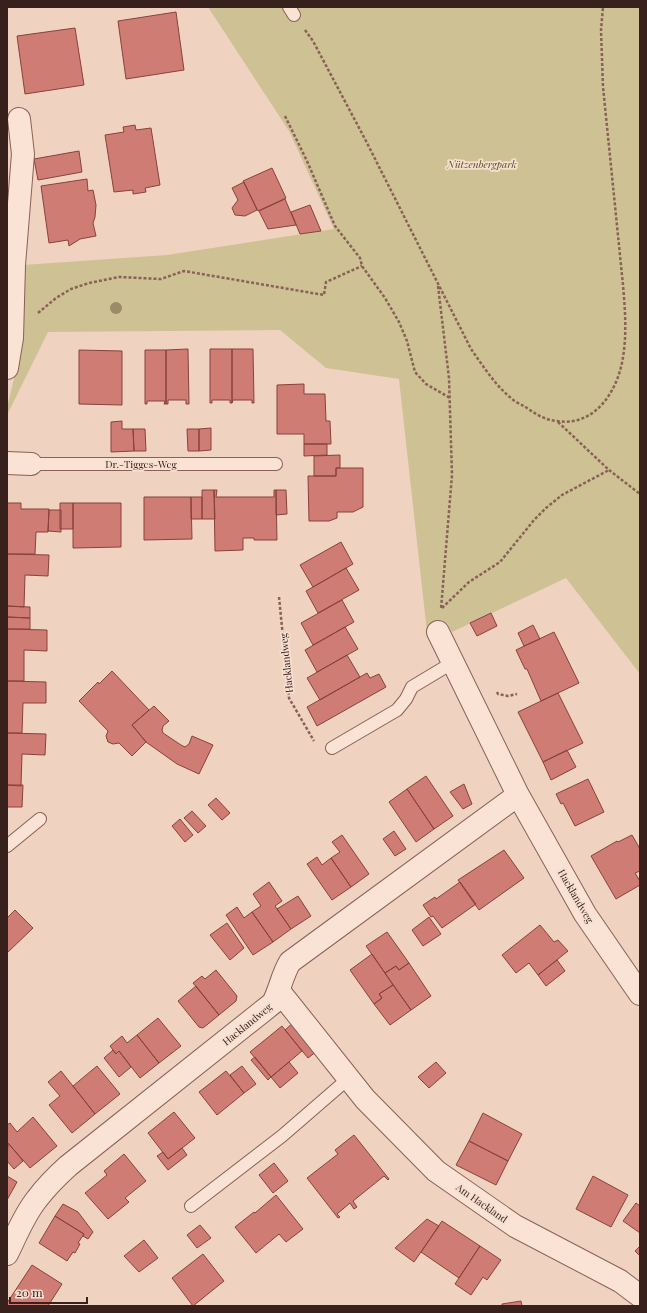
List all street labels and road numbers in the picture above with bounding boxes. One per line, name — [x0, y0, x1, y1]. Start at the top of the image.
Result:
street label: Dr.-Tigges-Weg — [105, 457, 178, 471]
street label: Hacklandweg — [276, 632, 296, 694]
street label: Hacklandweg — [555, 866, 597, 926]
street label: Hacklandweg — [219, 999, 275, 1048]
street label: Am Hackland — [453, 1180, 511, 1226]

